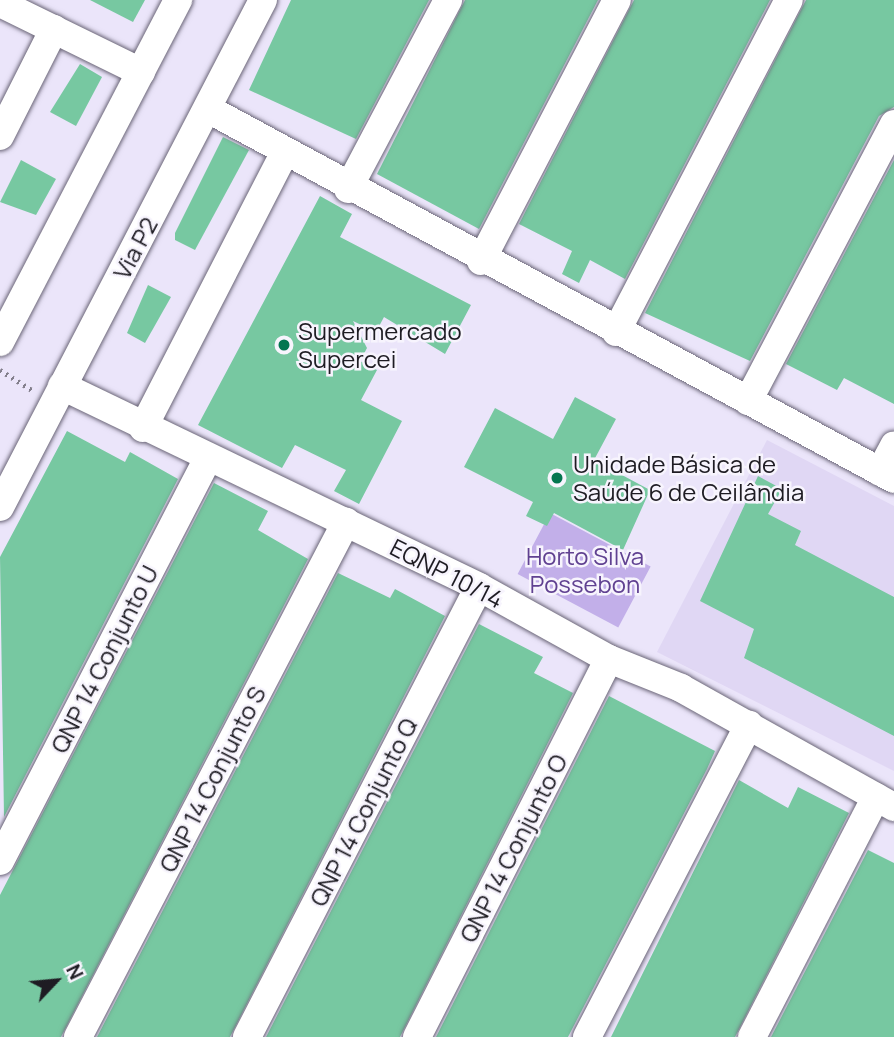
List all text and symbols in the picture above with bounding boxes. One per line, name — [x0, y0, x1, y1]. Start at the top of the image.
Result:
street label: Via P2 — [107, 212, 163, 284]
place label: Supermercado Supercei — [298, 317, 462, 373]
marker: Supermercado Supercei — [276, 337, 292, 353]
place label: Unidade Básica de Saúde 6 de Ceilândia — [573, 450, 804, 506]
marker: Unidade Básica de Saúde 6 de Ceilândia — [547, 468, 567, 488]
street label: EQNP 10/14 — [386, 532, 508, 614]
park label: Horto Silva Possebon — [526, 542, 644, 598]
street label: QNP 14 Conjunto U — [44, 560, 164, 758]
street label: QNP 14 Conjunto S — [153, 681, 271, 877]
street label: QNP 14 Conjunto Q — [303, 713, 423, 911]
street label: QNP 14 Conjunto O — [453, 749, 573, 947]
north arrow — [21, 946, 91, 1016]
text: N — [60, 960, 90, 984]

